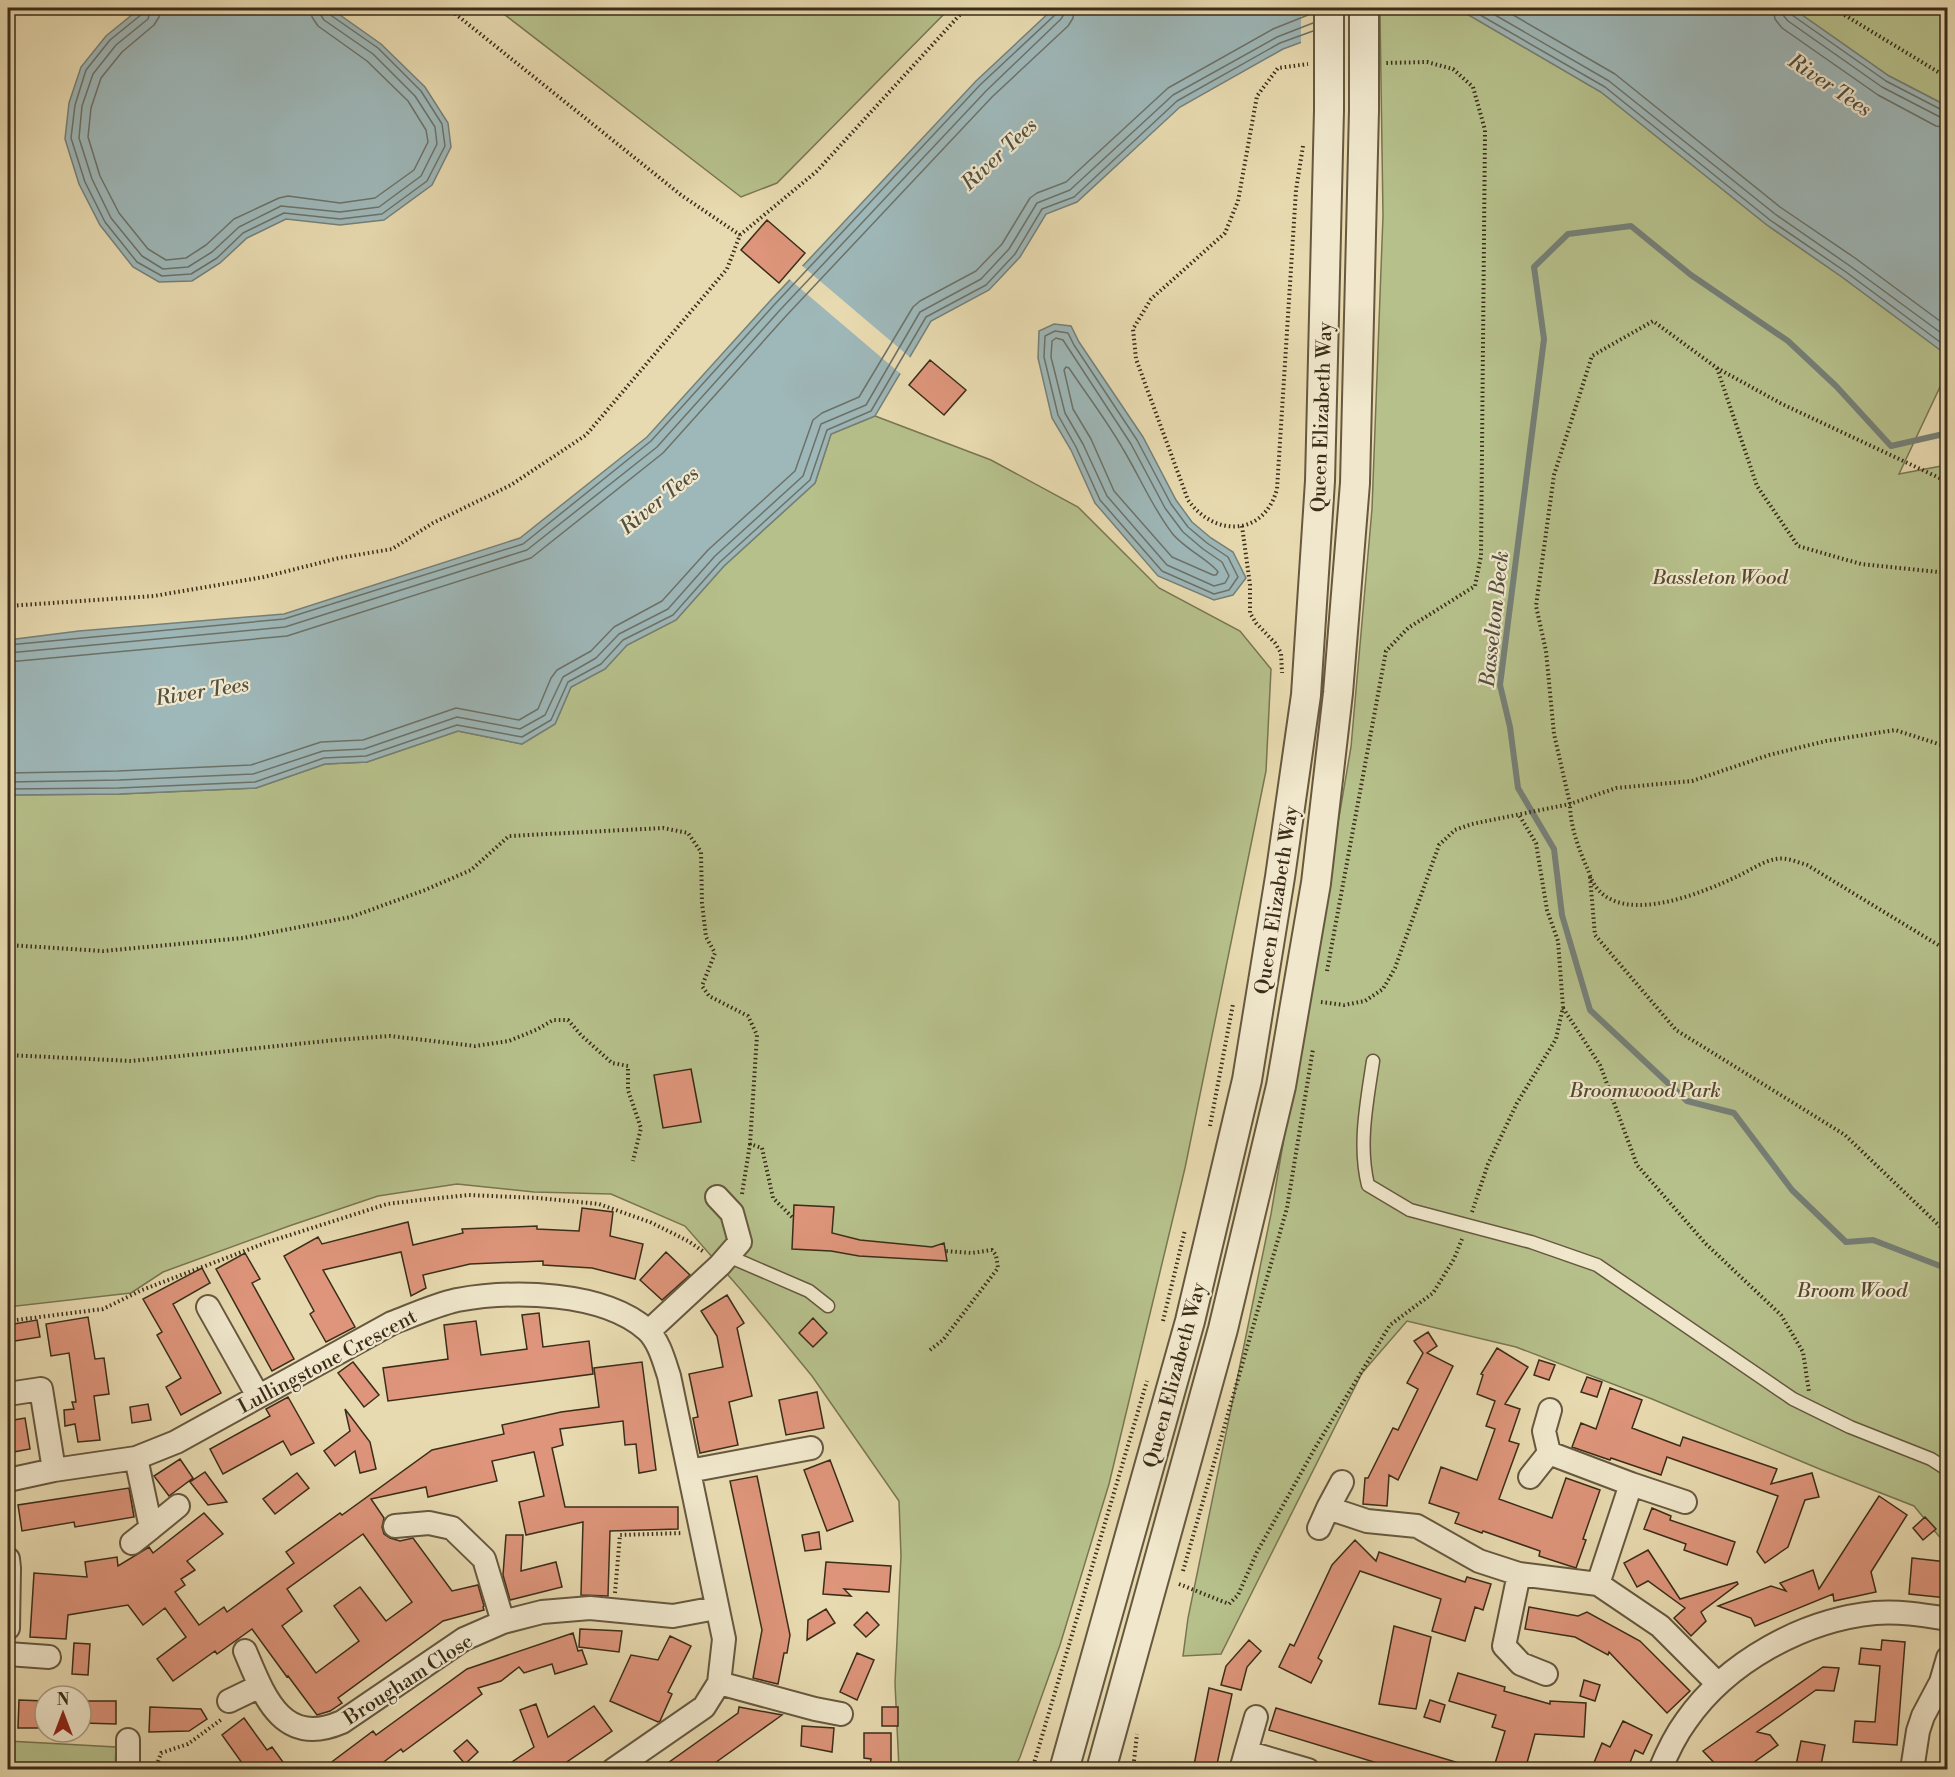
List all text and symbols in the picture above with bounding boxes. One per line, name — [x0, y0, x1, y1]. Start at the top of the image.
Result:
water label: River Tees — [1782, 48, 1876, 123]
water label: River Tees — [955, 113, 1043, 197]
street label: Queen Elizabeth Way — [1307, 321, 1338, 513]
water label: River Tees — [614, 461, 705, 541]
water label: Basselton Beck — [1475, 550, 1515, 689]
park label: Bassleton Wood — [1651, 566, 1789, 591]
water label: River Tees — [152, 672, 251, 712]
street label: Queen Elizabeth Way — [1250, 804, 1305, 996]
park label: Broomwood Park — [1568, 1079, 1721, 1104]
park label: Broom Wood — [1796, 1279, 1908, 1304]
street label: Queen Elizabeth Way — [1139, 1280, 1212, 1471]
street label: Lullingstone Crescent — [234, 1305, 421, 1420]
street label: Brougham Close — [339, 1629, 478, 1732]
north arrow — [33, 1684, 93, 1744]
text: N — [57, 1690, 70, 1710]

